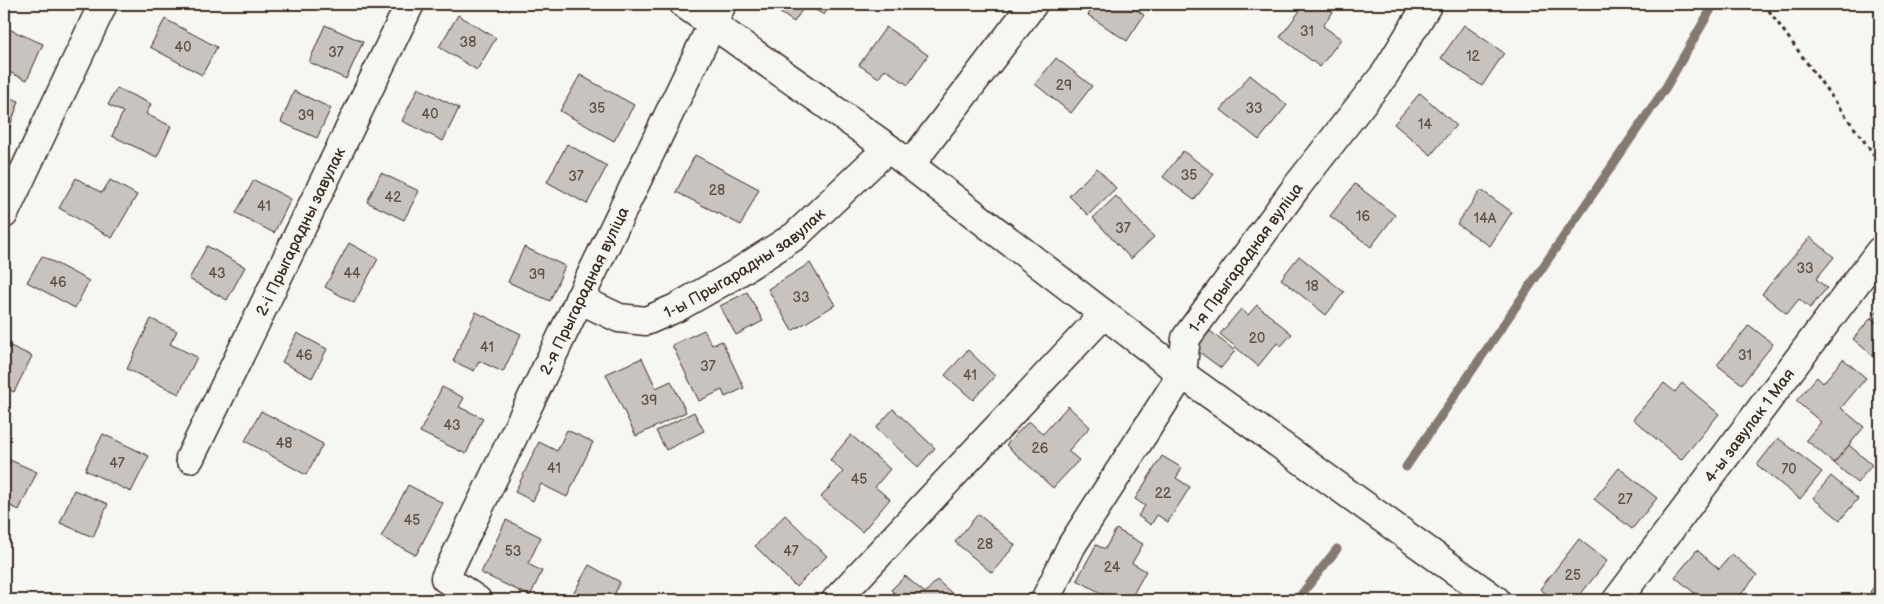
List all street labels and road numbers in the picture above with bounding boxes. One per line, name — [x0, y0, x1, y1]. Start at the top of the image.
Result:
street label: 2-і Прыгарадны завулак — [252, 144, 350, 319]
street label: 1-я Прыгарадная вуліца — [1185, 179, 1308, 337]
street label: 2-я Прыгарадная вуліца — [537, 204, 634, 378]
street label: 1-ы Прыгарадны завулак — [661, 204, 830, 323]
street label: 4-ы завулак 1 Мая — [1701, 365, 1799, 487]

